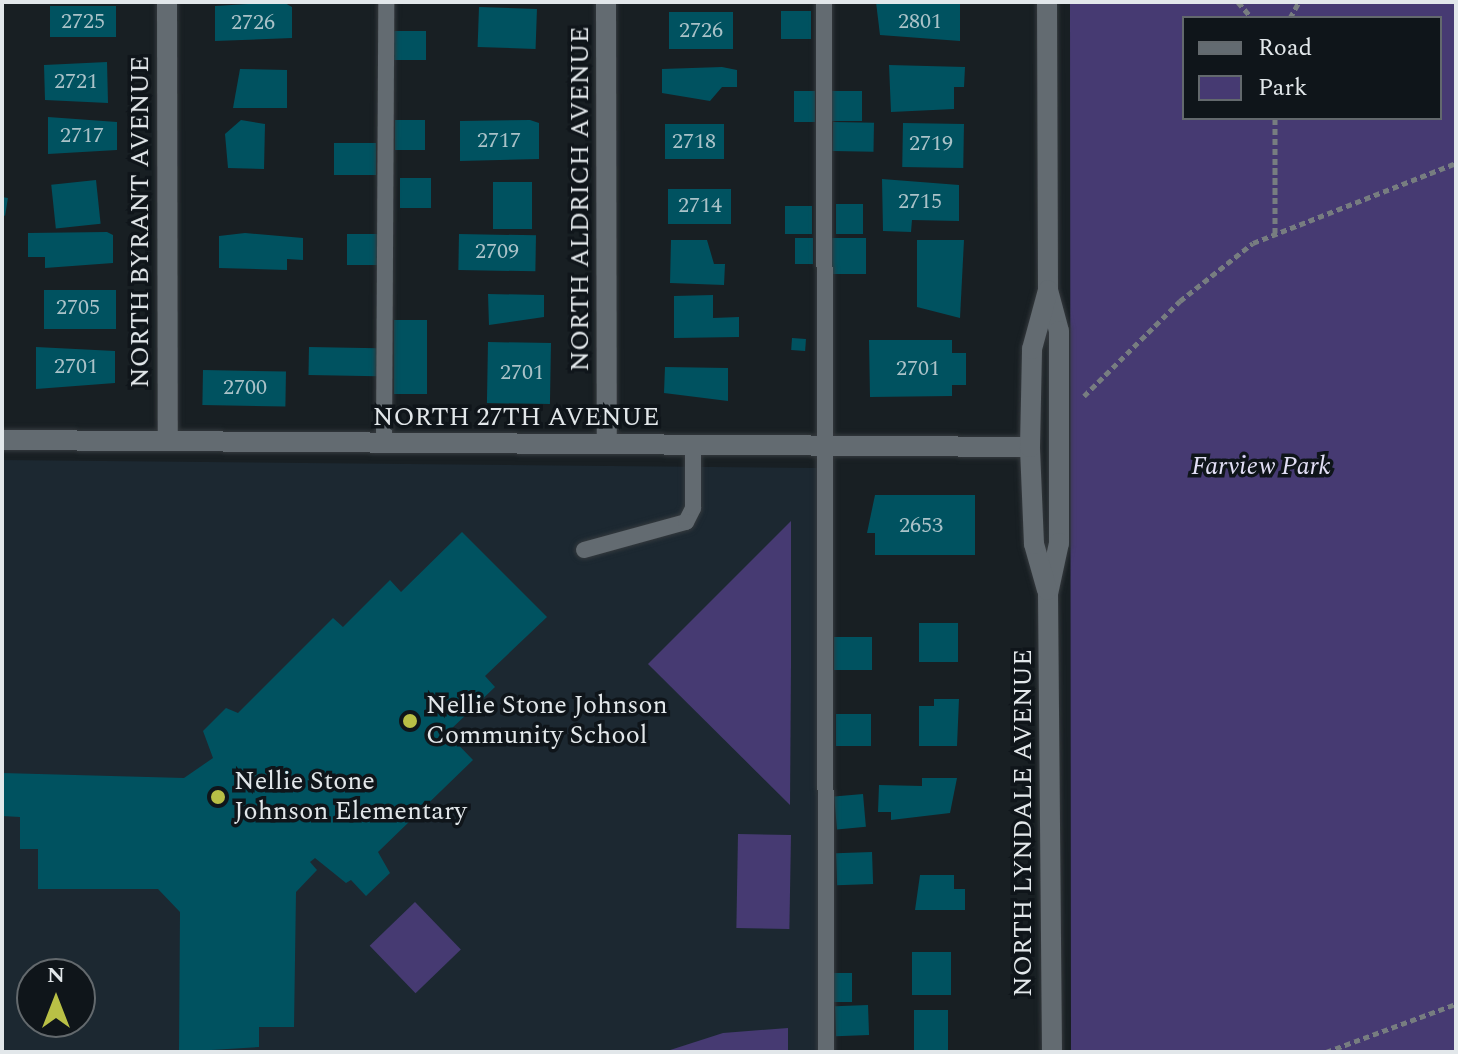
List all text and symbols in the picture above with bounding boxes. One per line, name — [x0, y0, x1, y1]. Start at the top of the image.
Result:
house number: 2725 — [61, 9, 105, 35]
house number: 2801 — [898, 9, 942, 35]
house number: 2726 — [231, 10, 275, 36]
legend — [1182, 16, 1442, 120]
house number: 2726 — [679, 18, 723, 44]
street label: NORTH ALDRICH AVENUE — [565, 26, 597, 372]
text: Road — [1258, 30, 1312, 66]
street label: NORTH BYRANT AVENUE — [125, 56, 157, 388]
house number: 2721 — [54, 69, 98, 95]
text: Park — [1258, 70, 1308, 106]
house number: 2717 — [60, 123, 104, 149]
house number: 2717 — [477, 128, 521, 154]
house number: 2718 — [672, 129, 716, 155]
house number: 2719 — [909, 131, 953, 157]
house number: 2715 — [898, 189, 942, 215]
house number: 2714 — [678, 193, 722, 219]
house number: 2709 — [475, 239, 519, 265]
house number: 2705 — [56, 295, 100, 321]
house number: 2701 — [54, 354, 98, 380]
house number: 2701 — [896, 356, 940, 382]
house number: 2701 — [500, 360, 544, 386]
house number: 2700 — [223, 375, 267, 401]
street label: NORTH 27TH AVENUE — [373, 402, 659, 434]
park label: Farview Park — [1191, 451, 1331, 483]
house number: 2653 — [899, 513, 943, 539]
street label: NORTH LYNDALE AVENUE — [1008, 649, 1040, 997]
place label: Nellie Stone Johnson Community School — [426, 690, 668, 752]
marker: Nellie Stone Johnson Community School — [401, 712, 419, 730]
place label: Nellie Stone Johnson Elementary — [234, 766, 467, 828]
marker: Nellie Stone Johnson Elementary — [209, 788, 227, 806]
north arrow — [16, 958, 96, 1038]
text: N — [47, 959, 65, 992]

